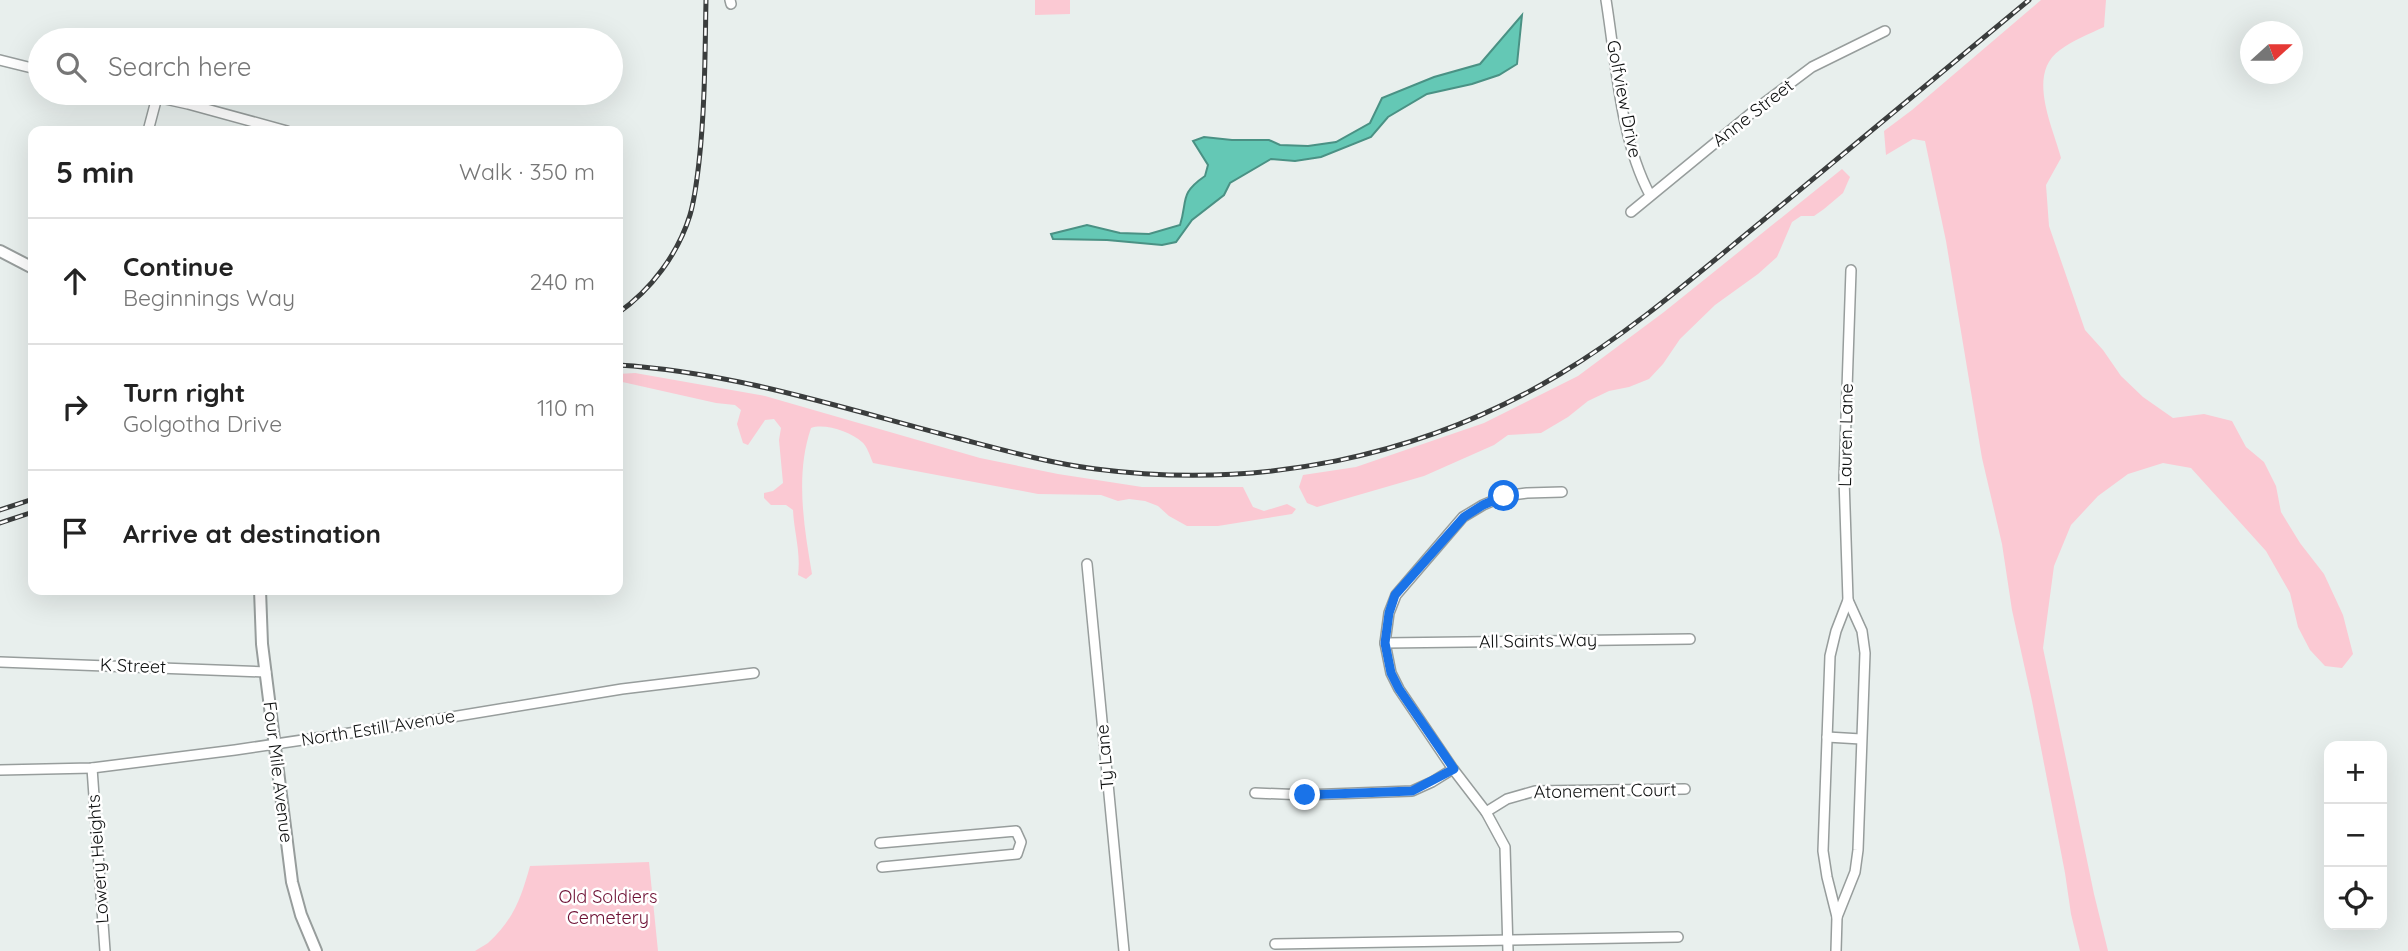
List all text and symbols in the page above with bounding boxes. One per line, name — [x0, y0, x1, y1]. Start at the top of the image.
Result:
north arrow — [2240, 21, 2303, 84]
search box — [28, 28, 623, 105]
street label: Golfview Drive — [1602, 38, 1647, 160]
icon: search — [52, 48, 90, 86]
text: Search here — [108, 50, 252, 83]
street label: Anne Street — [1707, 74, 1798, 151]
text: 5 min — [56, 153, 134, 191]
text: Walk · 350 m — [459, 157, 595, 186]
text: Continue — [123, 250, 234, 283]
icon: ahead — [56, 262, 94, 300]
text: 240 m — [530, 267, 595, 296]
text: Beginnings Way — [123, 283, 295, 312]
text: Turn right — [123, 376, 245, 409]
street label: Lauren Lane — [1833, 383, 1858, 487]
icon: right — [56, 388, 94, 426]
text: 110 m — [537, 393, 595, 422]
text: Golgotha Drive — [123, 409, 282, 438]
route start — [1488, 480, 1519, 511]
icon: arrive — [56, 514, 94, 552]
text: Arrive at destination — [123, 517, 381, 550]
street label: All Saints Way — [1479, 628, 1597, 653]
street label: K Street — [100, 653, 167, 678]
street label: Four Mile Avenue — [258, 700, 299, 844]
street label: North Estill Avenue — [299, 704, 457, 751]
street label: Ty Lane — [1090, 723, 1119, 791]
map controls — [2324, 741, 2387, 930]
button: + — [2324, 741, 2387, 804]
street label: Atonement Court — [1533, 778, 1677, 803]
route end — [1289, 779, 1320, 810]
street label: Lowery Heights — [82, 794, 113, 924]
button: − — [2324, 804, 2387, 867]
button: locate — [2324, 867, 2387, 930]
park label: Old Soldiers Cemetery — [559, 885, 657, 929]

